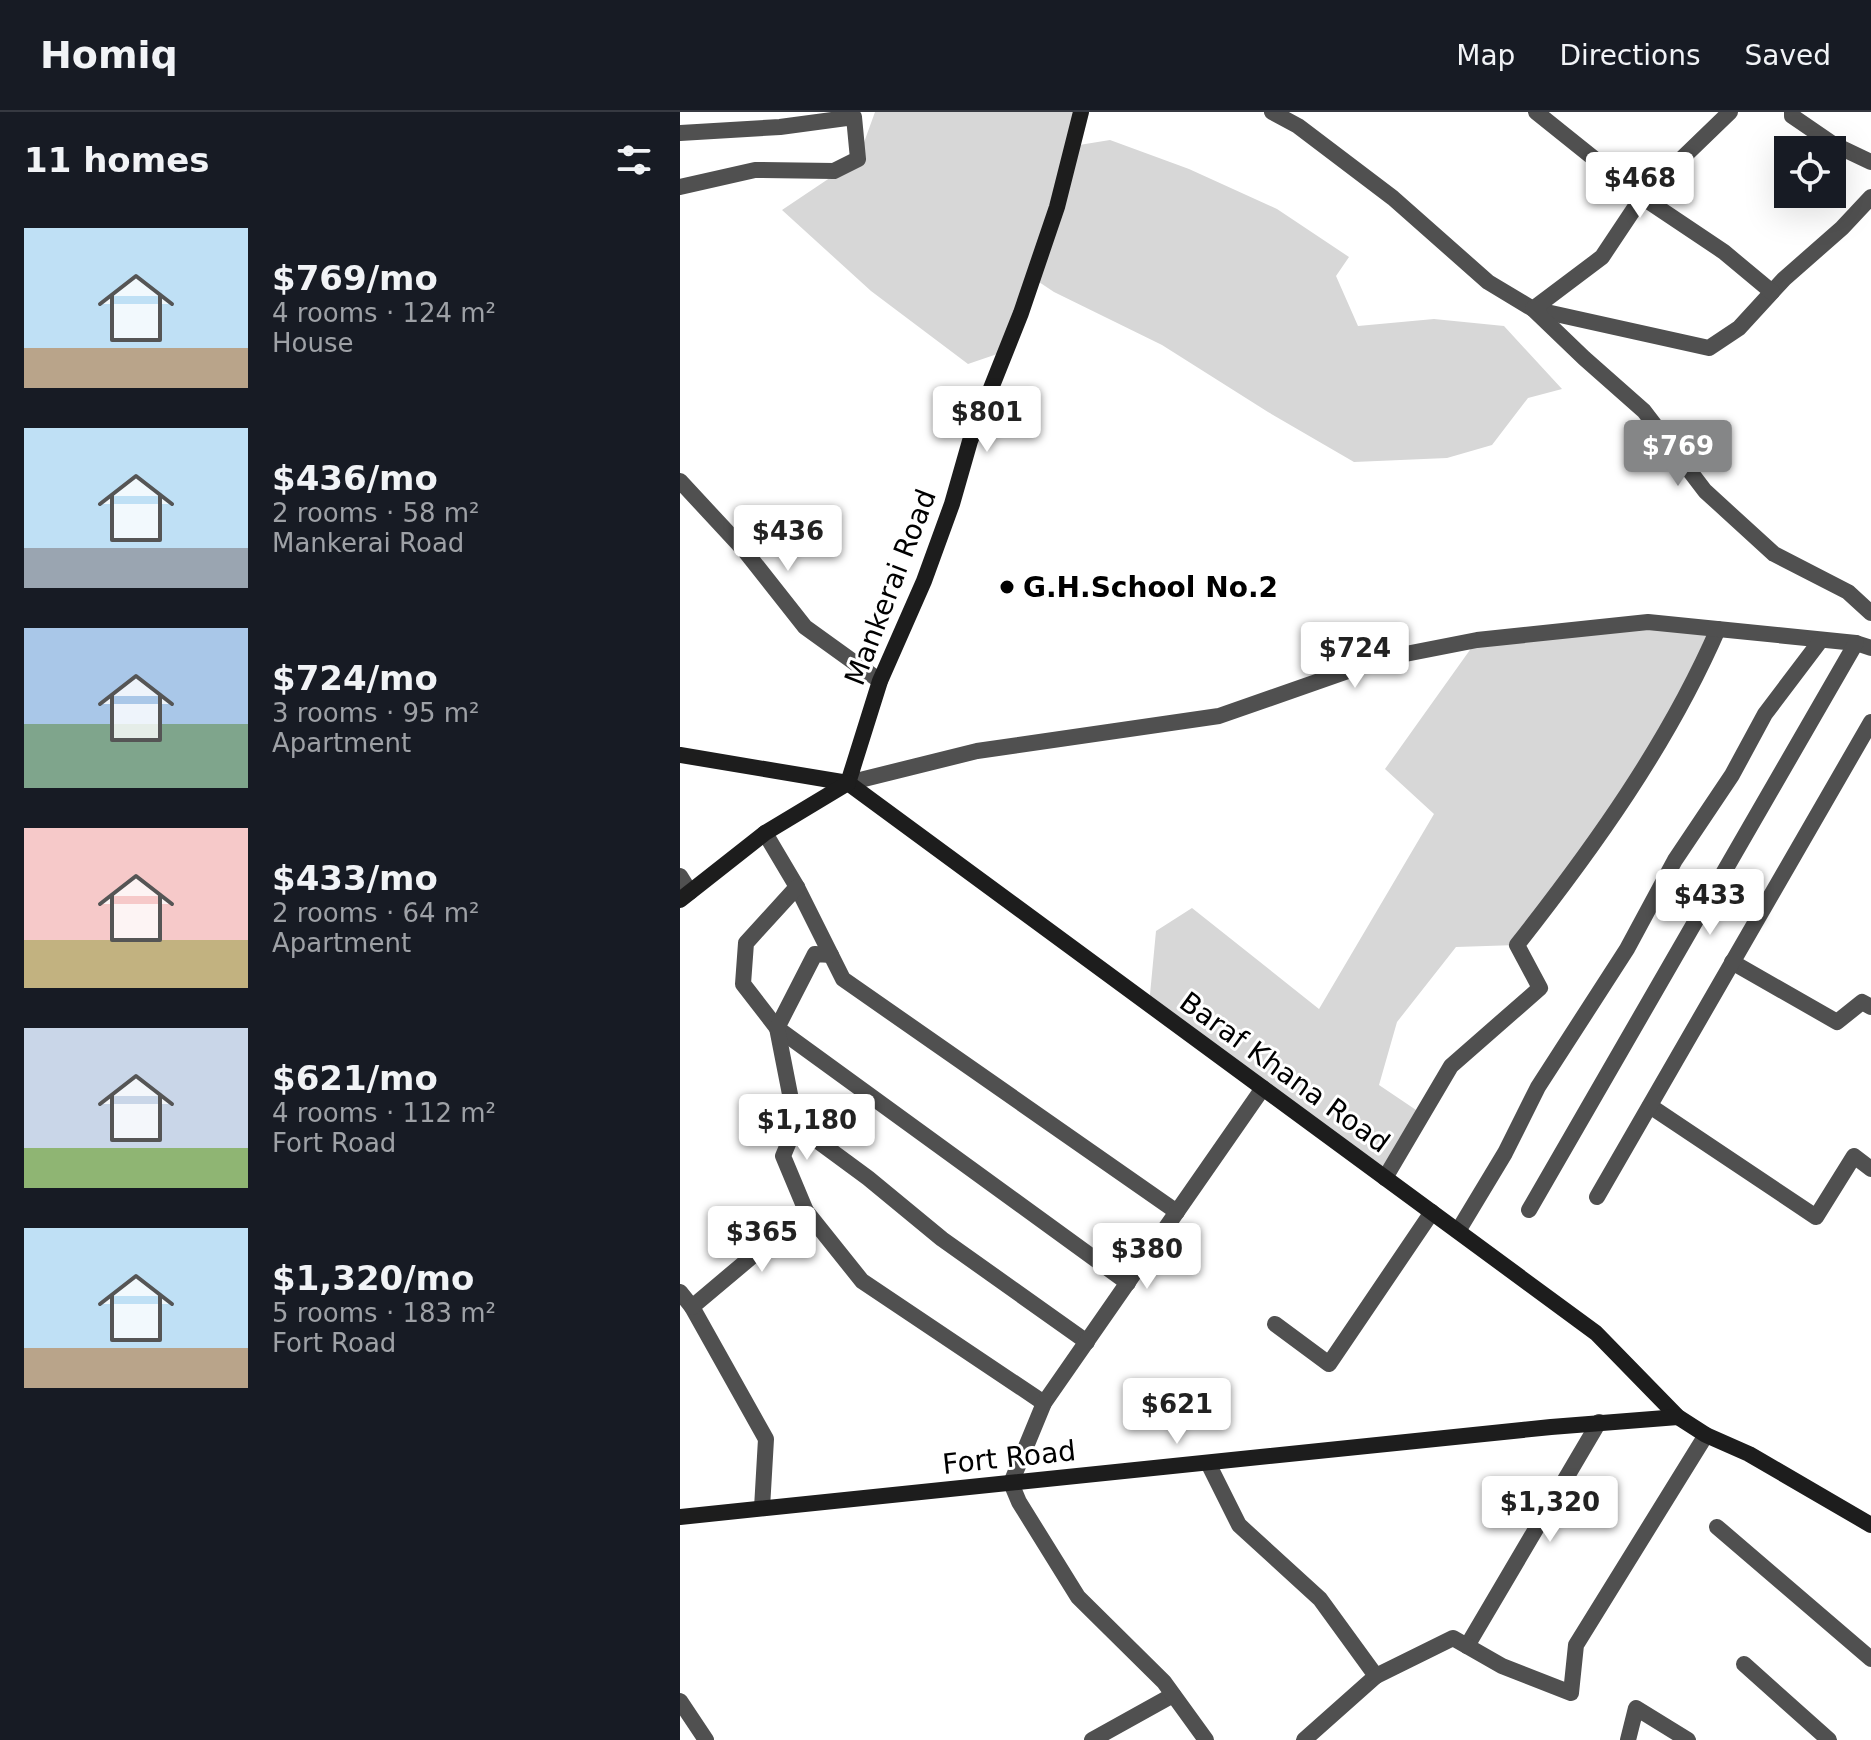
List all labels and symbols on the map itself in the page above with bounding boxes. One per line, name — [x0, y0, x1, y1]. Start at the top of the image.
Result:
pin: $468 — [1593, 152, 1687, 220]
pin: $801 — [940, 386, 1034, 454]
pin: $769 — [1631, 420, 1725, 488]
street label: Mankerai Road — [838, 485, 943, 690]
pin: $436 — [741, 505, 835, 573]
place label: G.H.School No.2 — [1023, 571, 1278, 604]
marker: G.H.School No.2 — [998, 578, 1016, 596]
pin: $724 — [1308, 622, 1402, 690]
pin: $433 — [1663, 869, 1757, 937]
street label: Baraf Khana Road — [1173, 985, 1396, 1160]
pin: $1,180 — [742, 1094, 872, 1162]
pin: $365 — [715, 1206, 809, 1274]
pin: $380 — [1100, 1223, 1194, 1291]
pin: $621 — [1130, 1378, 1224, 1446]
street label: Fort Road — [941, 1434, 1077, 1481]
pin: $1,320 — [1485, 1476, 1615, 1544]

